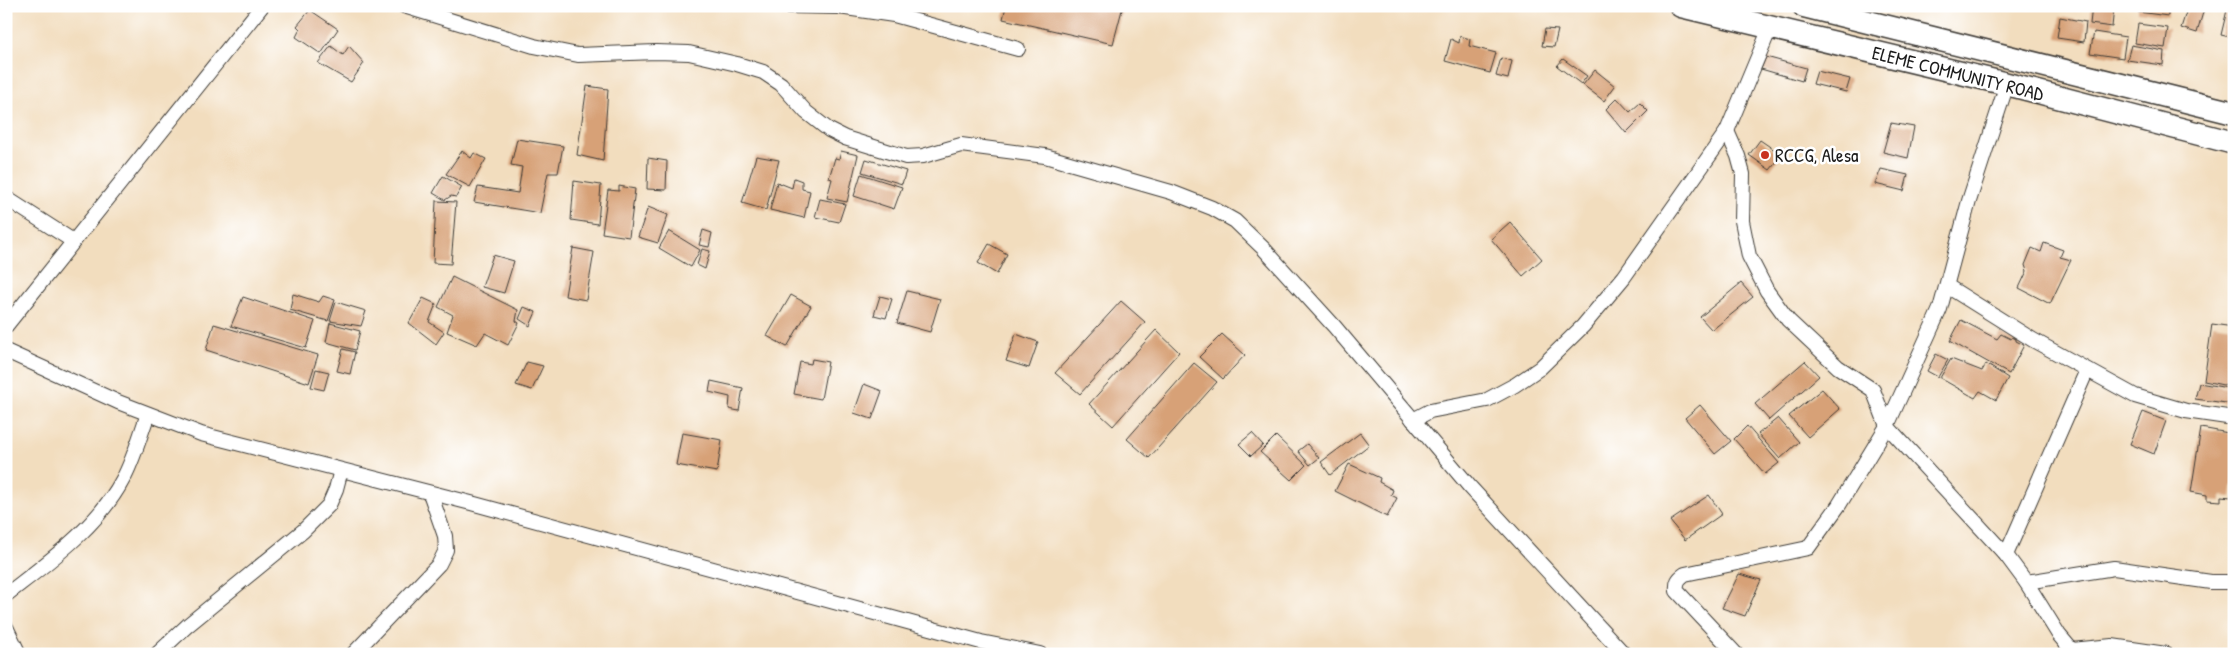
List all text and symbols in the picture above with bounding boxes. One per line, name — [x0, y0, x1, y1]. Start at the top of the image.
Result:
street label: ELEME COMMUNITY ROAD — [1870, 39, 2046, 107]
place label: RCCG, Alesa — [1775, 142, 1859, 168]
marker: RCCG, Alesa — [1759, 149, 1771, 161]

